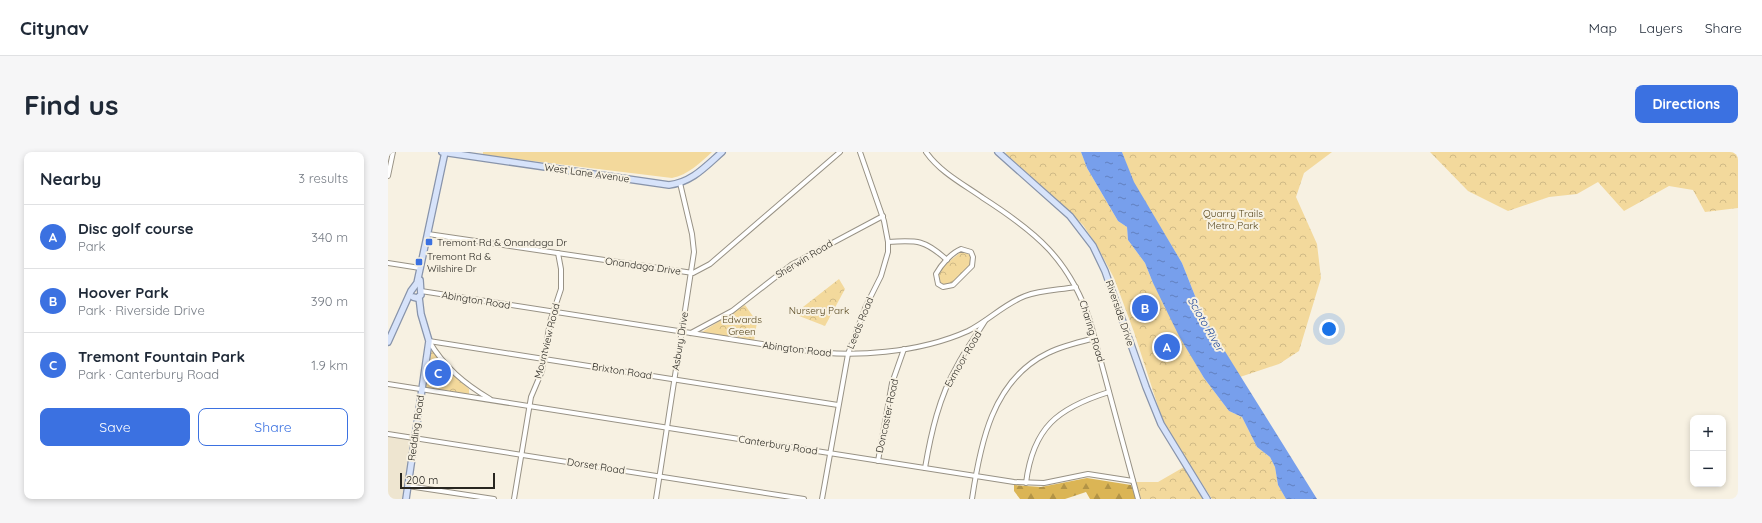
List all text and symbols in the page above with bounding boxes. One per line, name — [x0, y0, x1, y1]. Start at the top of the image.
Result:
text: Citynav — [20, 16, 89, 40]
text: Map — [1588, 19, 1617, 37]
text: Layers — [1639, 19, 1683, 37]
text: Share — [1705, 19, 1742, 37]
button: Directions — [1635, 85, 1738, 123]
text: Find us — [24, 87, 118, 122]
street label: West Lane Avenue — [544, 161, 631, 185]
text: Nearby — [40, 168, 101, 189]
text: 3 results — [298, 170, 348, 186]
park label: Quarry Trails Metro Park — [1203, 207, 1263, 232]
text: Disc golf course — [78, 219, 194, 238]
text: A — [49, 229, 57, 245]
text: 340 m — [311, 229, 348, 245]
place label: Tremont Rd & Onandaga Dr — [437, 236, 567, 249]
marker: Tremont Rd & Onandaga Dr — [424, 237, 434, 247]
street label: Sherwin Road — [773, 237, 835, 281]
text: Park — [78, 238, 106, 254]
place label: Tremont Rd & Wilshire Dr — [427, 250, 491, 275]
street label: Onandaga Drive — [604, 254, 682, 278]
marker: Tremont Rd & Wilshire Dr — [414, 257, 424, 267]
street label: Riverside Drive — [1103, 278, 1137, 348]
text: Hoover Park — [78, 283, 169, 302]
street label: Abington Road — [441, 288, 511, 312]
text: B — [49, 293, 57, 309]
text: 390 m — [311, 293, 348, 309]
pin: B — [1132, 293, 1158, 323]
water label: Scioto River — [1185, 294, 1228, 355]
street label: Leeds Road — [844, 295, 876, 351]
street label: Charing Road — [1076, 299, 1108, 363]
text: Park · Riverside Drive — [78, 302, 205, 318]
street label: Mountview Road — [531, 302, 563, 380]
park label: Nursery Park — [789, 304, 849, 317]
street label: Asbury Drive — [669, 310, 691, 371]
park label: Edwards Green — [722, 313, 762, 338]
your location — [1319, 319, 1339, 339]
street label: Exmoor Road — [942, 328, 984, 390]
pin: A — [1154, 332, 1180, 362]
street label: Abington Road — [762, 338, 832, 360]
text: Tremont Fountain Park — [78, 347, 245, 366]
text: C — [49, 357, 57, 373]
text: 1.9 km — [311, 357, 348, 373]
pin: C — [425, 358, 451, 388]
street label: Brixton Road — [591, 360, 653, 382]
text: Park · Canterbury Road — [78, 366, 219, 382]
street label: Doncaster Road — [873, 378, 901, 454]
street label: Redding Road — [405, 394, 427, 462]
button: Save — [40, 408, 190, 446]
button: Share — [198, 408, 348, 446]
map controls — [1690, 415, 1726, 487]
button: + — [1690, 415, 1726, 451]
street label: Canterbury Road — [737, 432, 819, 458]
button: − — [1690, 451, 1726, 487]
street label: Dorset Road — [566, 455, 626, 477]
scale bar — [400, 471, 495, 490]
text: 200 m — [406, 473, 438, 487]

